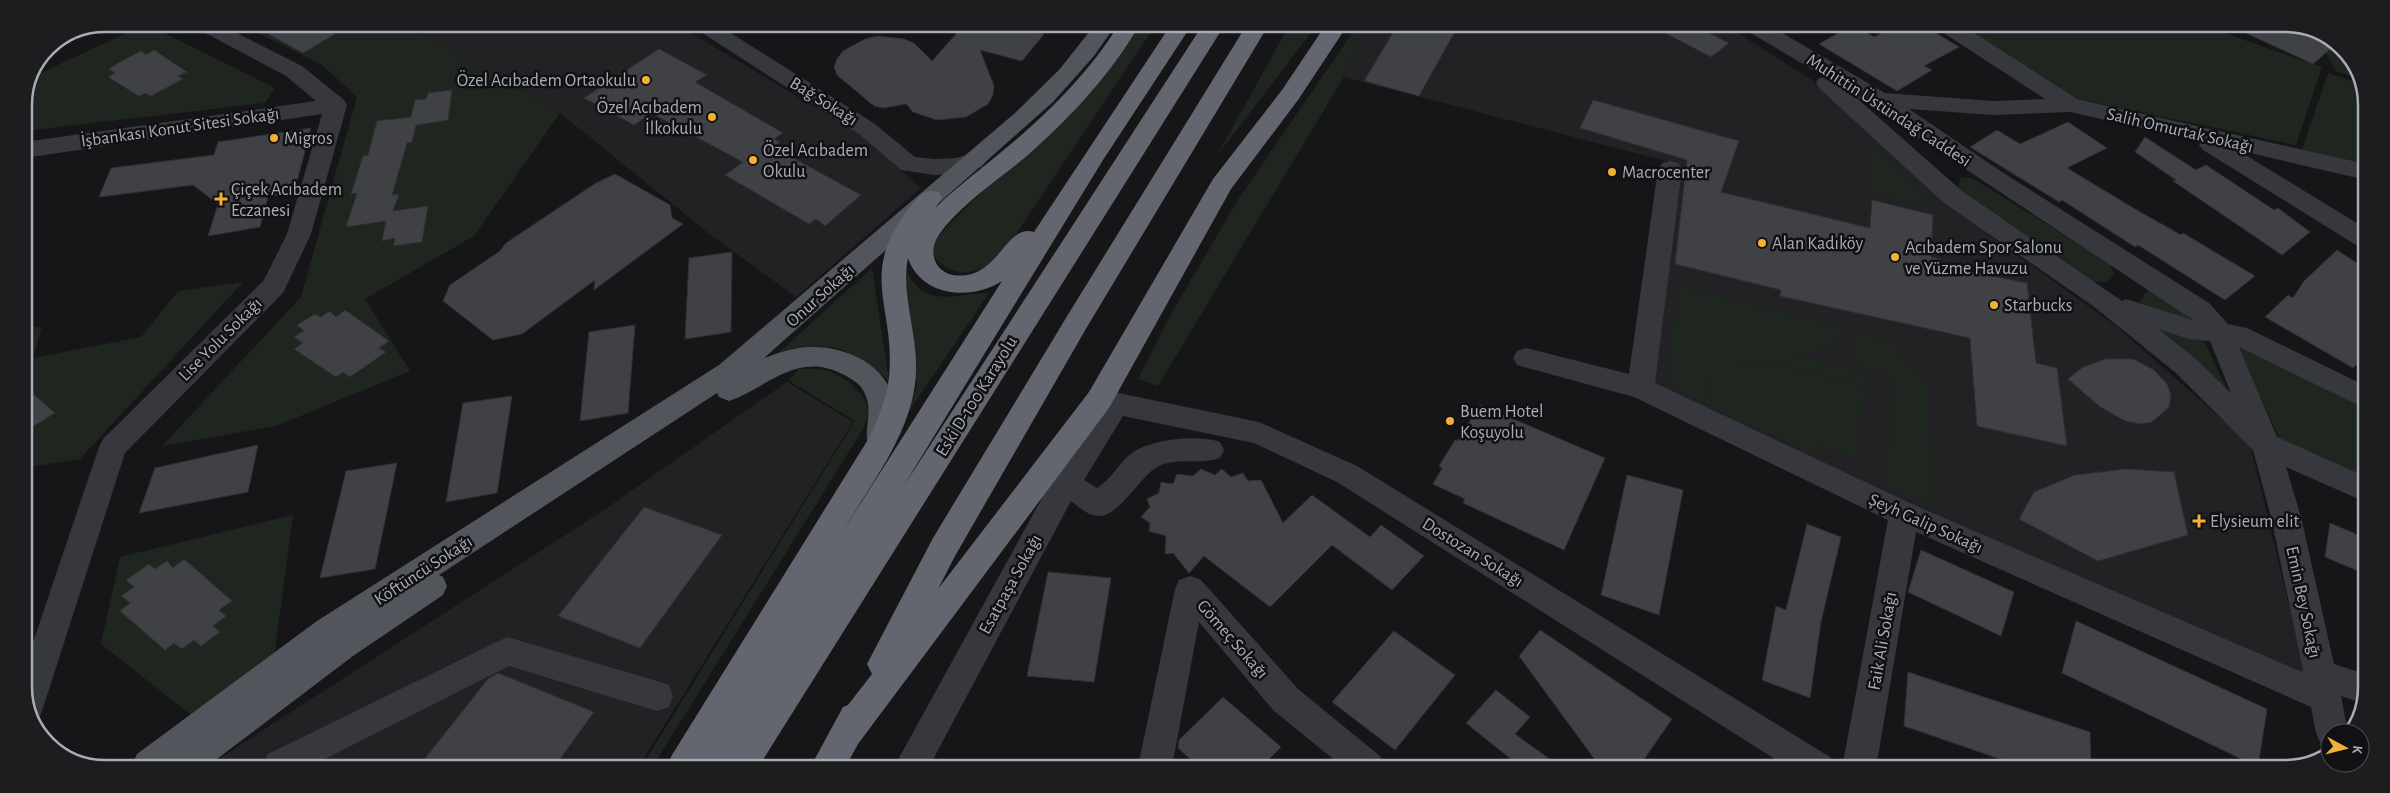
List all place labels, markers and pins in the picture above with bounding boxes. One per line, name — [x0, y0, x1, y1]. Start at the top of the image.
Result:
place label: Özel Acıbadem Ortaokulu — [457, 70, 636, 90]
marker: Özel Acıbadem Ortaokulu — [640, 74, 652, 86]
place label: Özel Acıbadem İlkokulu — [597, 97, 702, 138]
marker: Özel Acıbadem İlkokulu — [706, 111, 718, 123]
place label: Migros — [284, 130, 333, 148]
marker: Migros — [268, 132, 280, 144]
place label: Özel Acıbadem Okulu — [763, 140, 868, 181]
marker: Özel Acıbadem Okulu — [747, 154, 759, 166]
place label: Macrocenter — [1622, 164, 1710, 182]
marker: Macrocenter — [1606, 166, 1618, 178]
place label: Çiçek Acıbadem Eczanesi — [231, 181, 342, 220]
marker: Çiçek Acıbadem Eczanesi — [215, 193, 227, 205]
place label: Alan Kadıköy — [1772, 235, 1863, 253]
marker: Alan Kadıköy — [1756, 237, 1768, 249]
place label: Acıbadem Spor Salonu ve Yüzme Havuzu — [1905, 239, 2062, 278]
marker: Acıbadem Spor Salonu ve Yüzme Havuzu — [1889, 251, 1901, 263]
place label: Starbucks — [2004, 297, 2072, 315]
marker: Starbucks — [1988, 299, 2000, 311]
place label: Buem Hotel Koşuyolu — [1460, 403, 1544, 442]
marker: Buem Hotel Koşuyolu — [1444, 415, 1456, 427]
place label: Elysieum elit — [2210, 513, 2300, 531]
marker: Elysieum elit — [2192, 514, 2206, 528]

